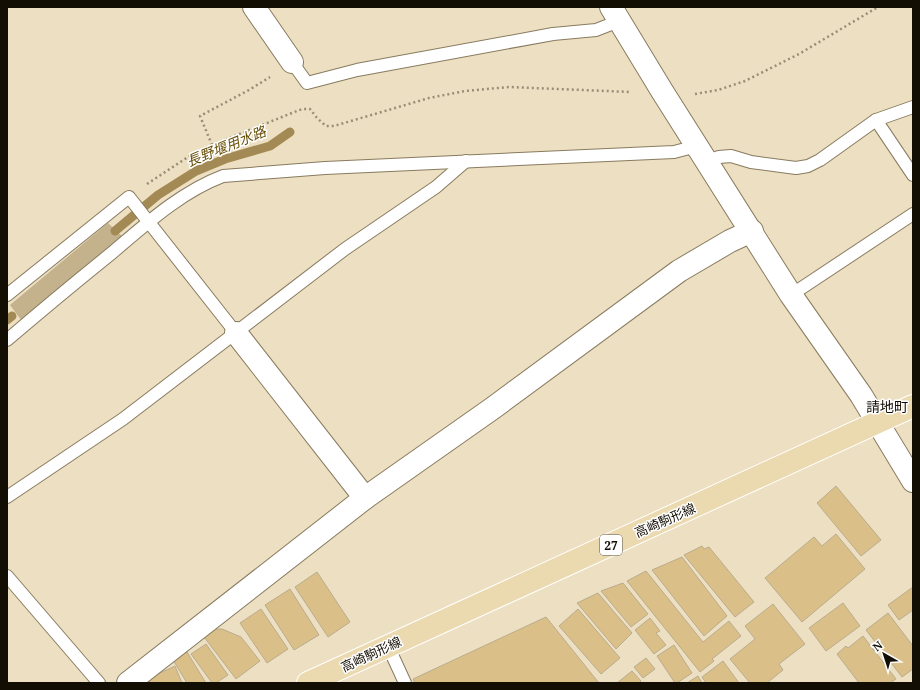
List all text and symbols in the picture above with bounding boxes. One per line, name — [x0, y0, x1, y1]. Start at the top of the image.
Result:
water label: 長野堰用水路 — [183, 121, 269, 171]
district label: 請地町 — [866, 397, 908, 416]
street label: 高崎駒形線 — [632, 499, 698, 541]
road number: 27 — [600, 535, 622, 555]
street label: 高崎駒形線 — [338, 632, 404, 676]
north arrow — [864, 634, 904, 674]
text: N — [869, 637, 886, 654]

